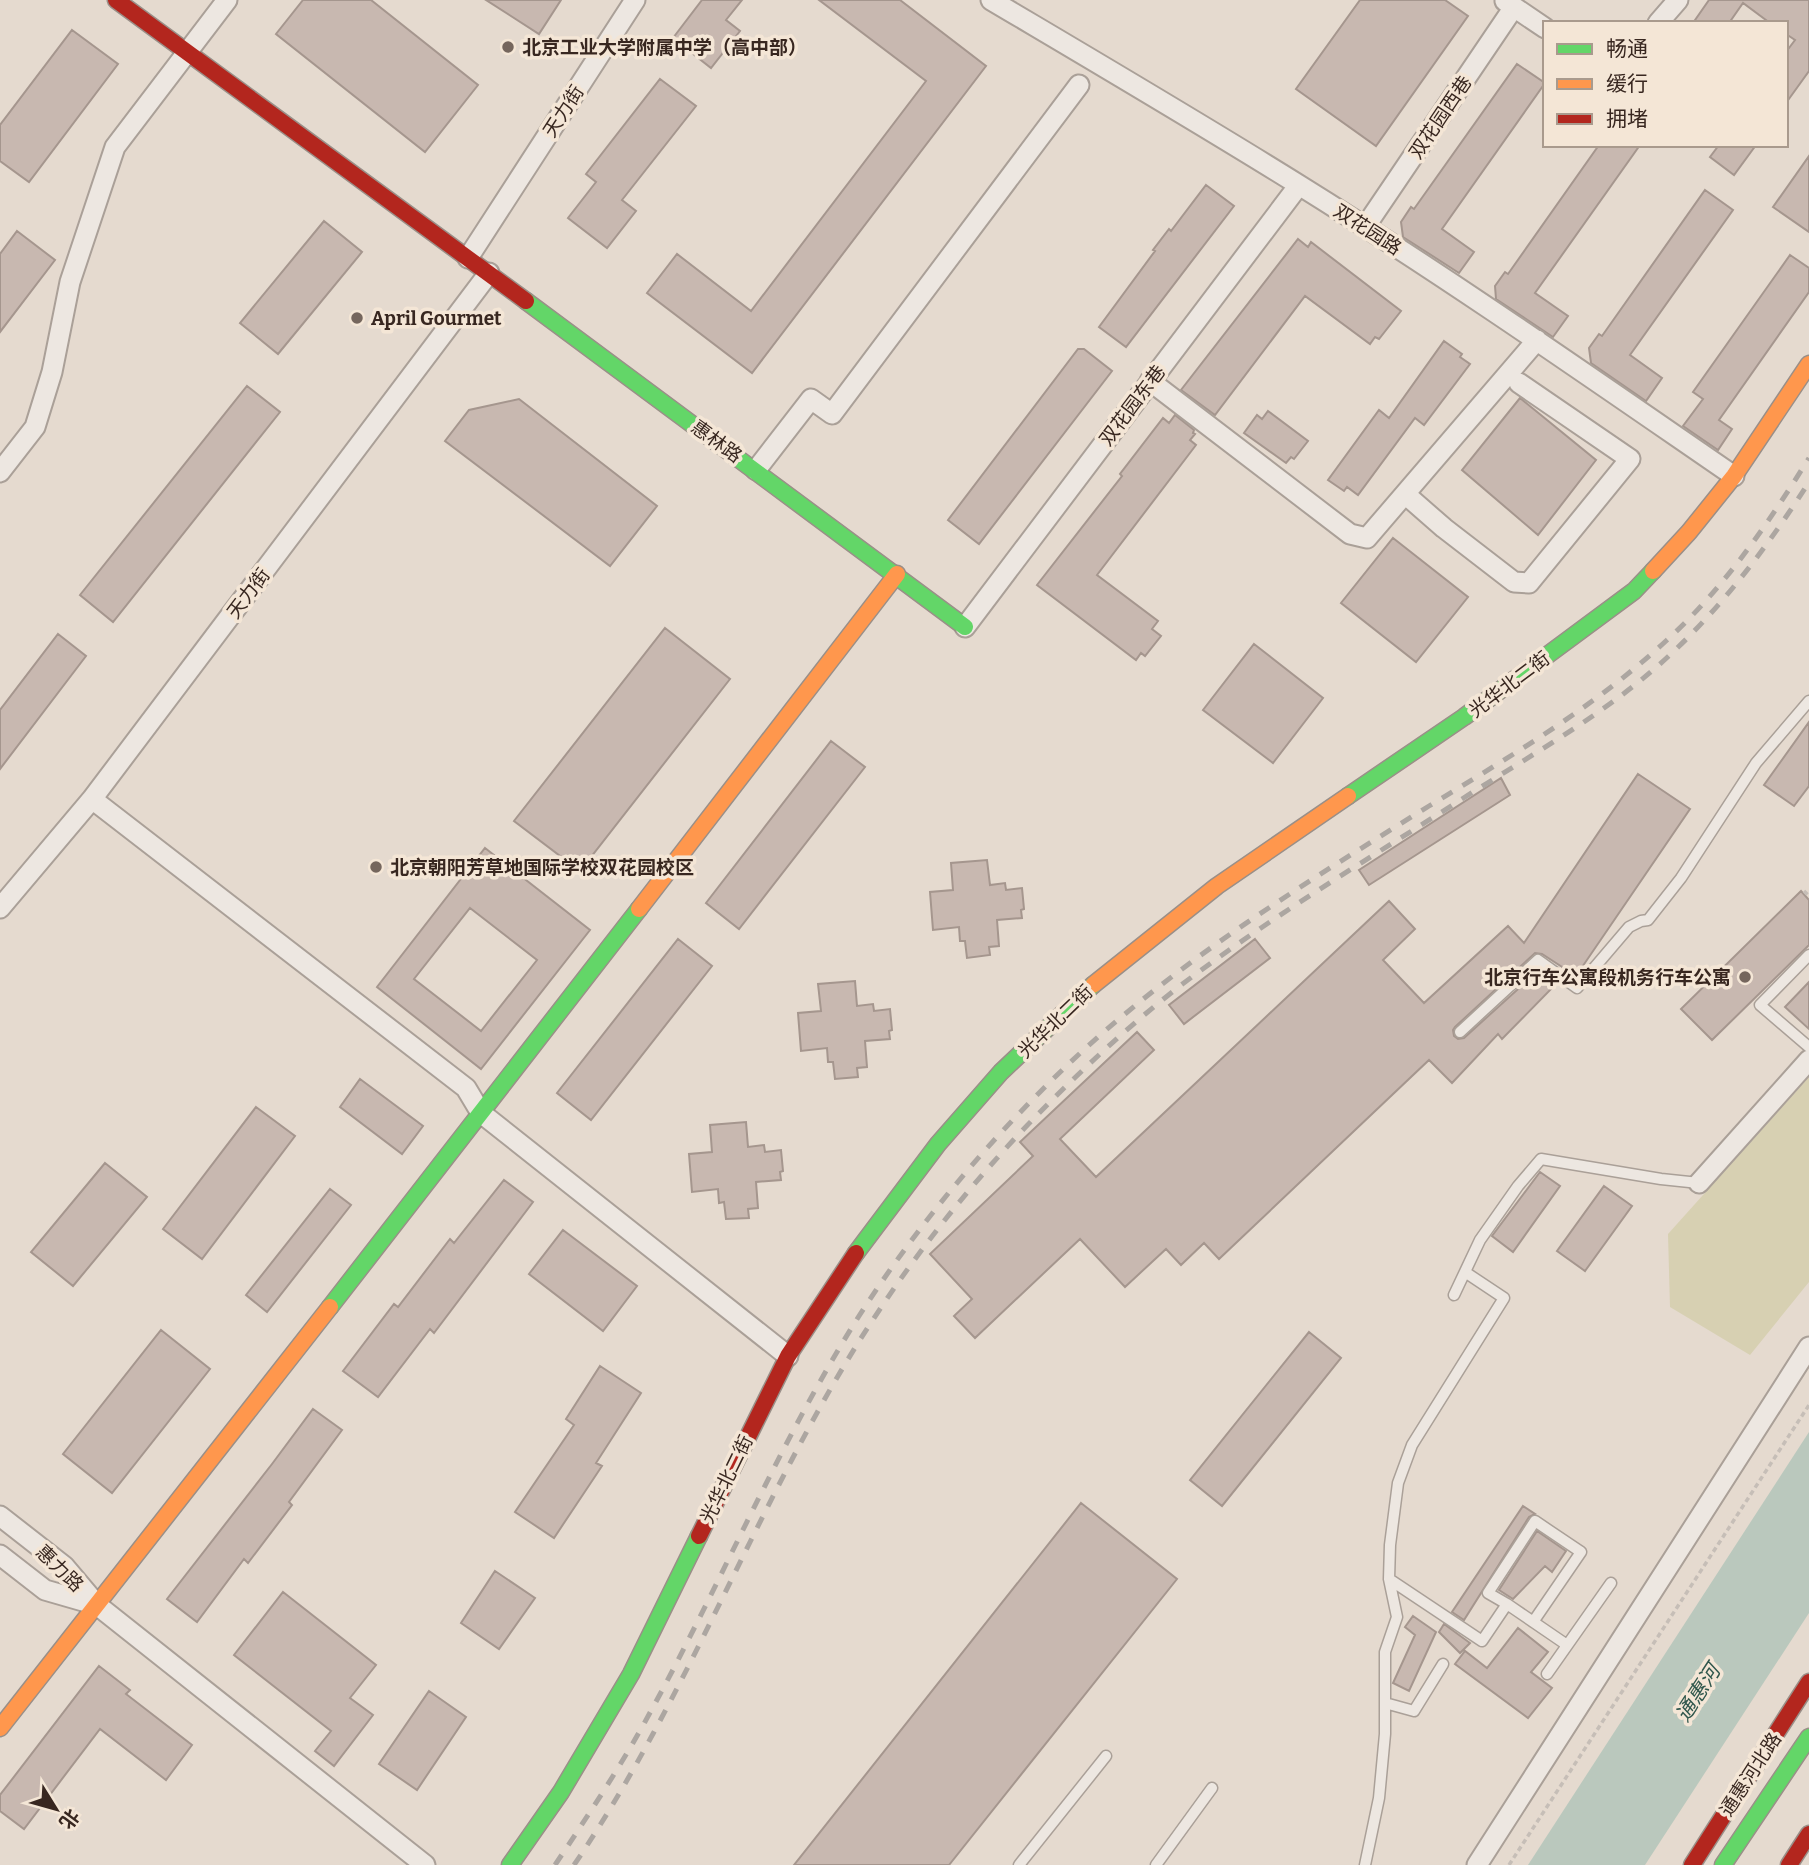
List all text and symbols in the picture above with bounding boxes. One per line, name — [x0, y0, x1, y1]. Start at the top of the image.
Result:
legend — [1543, 21, 1788, 147]
place label: 北京工业大学附属中学（高中部） — [522, 36, 807, 59]
text: 畅通 — [1606, 36, 1648, 62]
marker: 北京工业大学附属中学（高中部） — [500, 39, 516, 55]
street label: 双花园西巷 — [1404, 71, 1477, 163]
text: 缓行 — [1606, 71, 1648, 97]
street label: 天力街 — [538, 81, 589, 141]
text: 拥堵 — [1606, 106, 1648, 132]
street label: 双花园路 — [1330, 199, 1406, 260]
place label: April Gourmet — [371, 307, 502, 330]
marker: April Gourmet — [349, 310, 365, 326]
street label: 双花园东巷 — [1095, 360, 1170, 450]
street label: 惠林路 — [687, 415, 747, 467]
street label: 天力街 — [222, 564, 275, 623]
street label: 光华北二街 — [1464, 647, 1554, 722]
place label: 北京朝阳芳草地国际学校双花园校区 — [390, 856, 694, 879]
marker: 北京朝阳芳草地国际学校双花园校区 — [368, 859, 384, 875]
place label: 北京行车公寓段机务行车公寓 — [1484, 966, 1731, 989]
marker: 北京行车公寓段机务行车公寓 — [1737, 969, 1753, 985]
street label: 光华北二街 — [1013, 980, 1098, 1063]
street label: 光华北二街 — [695, 1431, 758, 1527]
street label: 惠力路 — [31, 1540, 88, 1596]
water label: 通惠河 — [1670, 1656, 1728, 1726]
street label: 通惠河北路 — [1715, 1728, 1786, 1820]
north arrow — [21, 1774, 91, 1844]
text: 北 — [54, 1804, 84, 1833]

